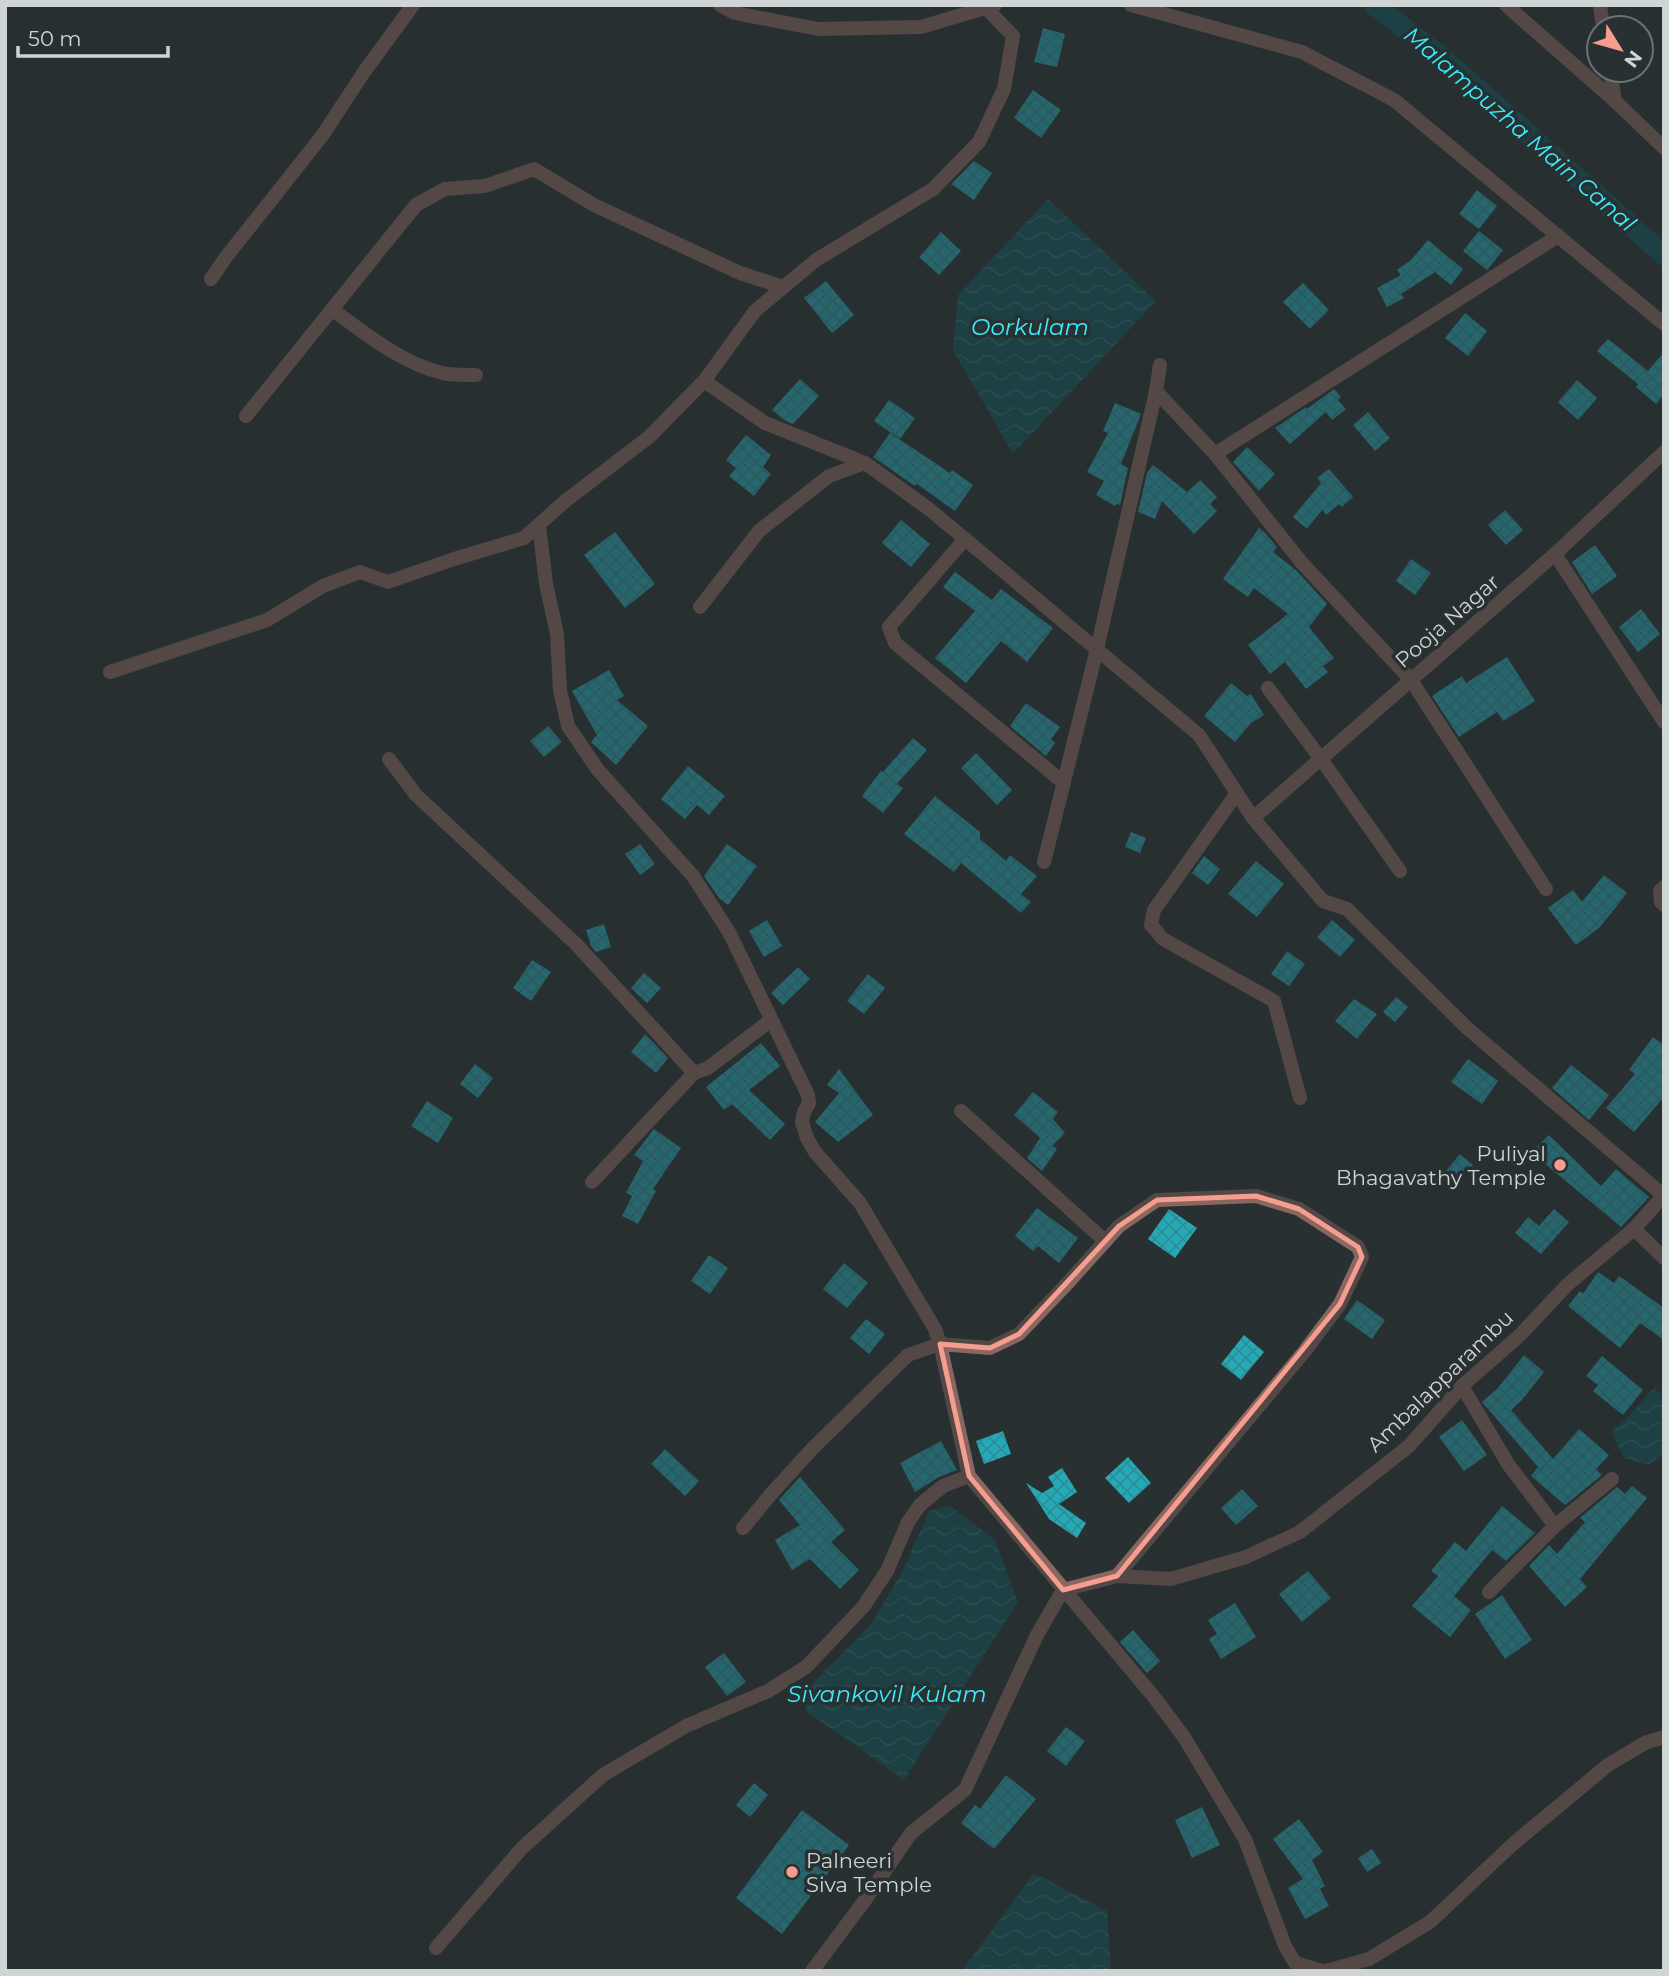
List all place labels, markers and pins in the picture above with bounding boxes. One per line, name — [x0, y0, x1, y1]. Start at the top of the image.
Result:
place label: Puliyal Bhagavathy Temple — [1336, 1141, 1546, 1190]
marker: Puliyal Bhagavathy Temple — [1552, 1157, 1568, 1173]
place label: Palneeri Siva Temple — [806, 1848, 932, 1897]
marker: Palneeri Siva Temple — [784, 1864, 800, 1880]

